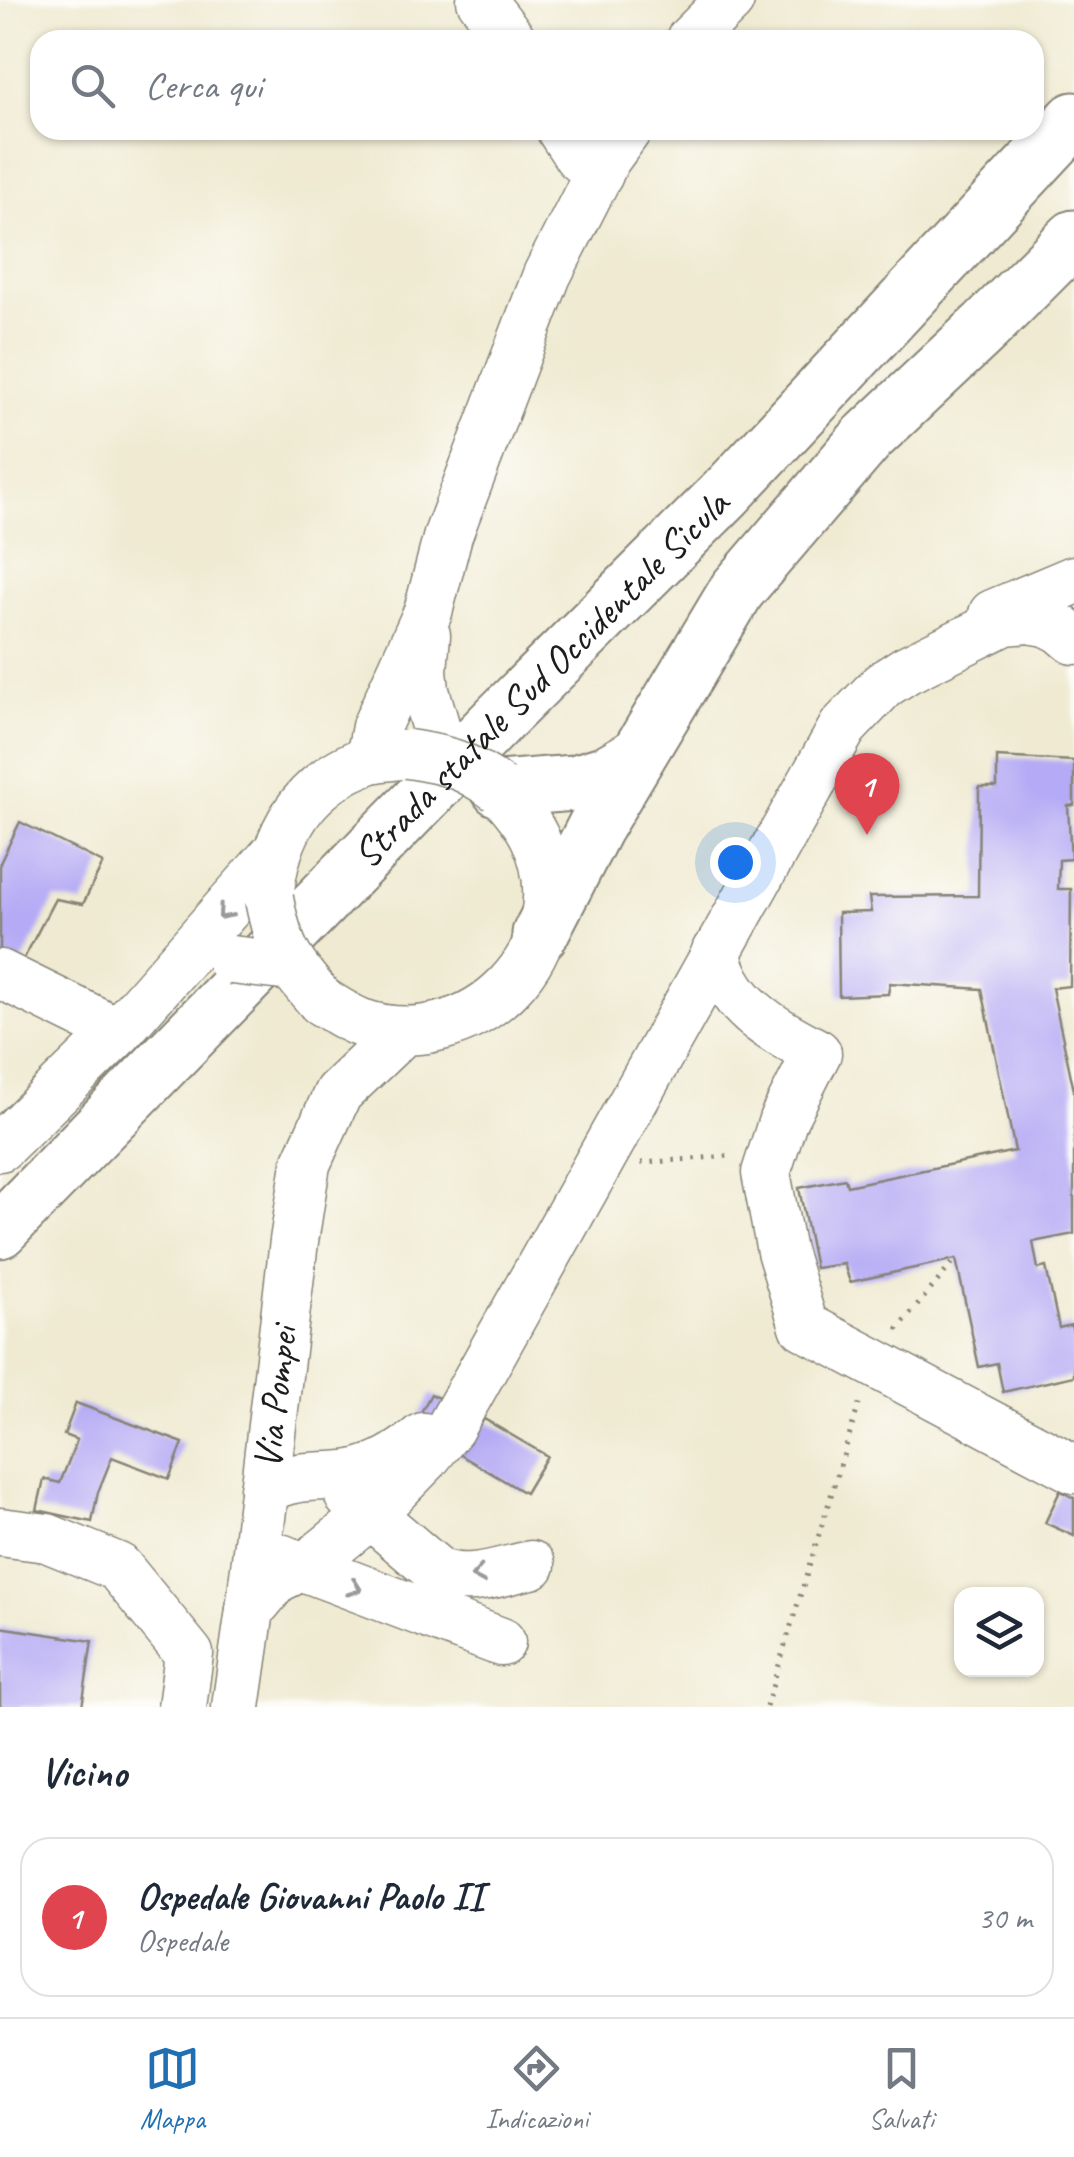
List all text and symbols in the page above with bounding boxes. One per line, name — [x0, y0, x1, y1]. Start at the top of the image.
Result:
search box — [30, 30, 1044, 140]
icon: search — [65, 58, 120, 113]
text: Cerca qui — [145, 62, 262, 109]
street label: Strada statale Sud Occidentale Sicula — [342, 478, 741, 879]
pin: 1 — [834, 752, 900, 835]
your location — [710, 837, 761, 888]
one-way arrow — [218, 901, 236, 919]
street label: Via Pompei — [242, 1319, 309, 1471]
one-way arrow — [470, 1564, 486, 1585]
one-way arrow — [345, 1576, 362, 1597]
map controls — [954, 1587, 1044, 1677]
button: layers — [954, 1587, 1044, 1677]
text: Vicino — [40, 1746, 127, 1799]
text: Ospedale Giovanni Paolo II — [137, 1873, 484, 1920]
text: 1 — [67, 1897, 82, 1938]
text: 30 m — [978, 1897, 1032, 1938]
text: Ospedale — [137, 1920, 228, 1961]
tab: Mappa — [140, 2041, 205, 2136]
tab: Indicazioni — [485, 2041, 588, 2136]
tab: Salvati — [869, 2041, 934, 2136]

